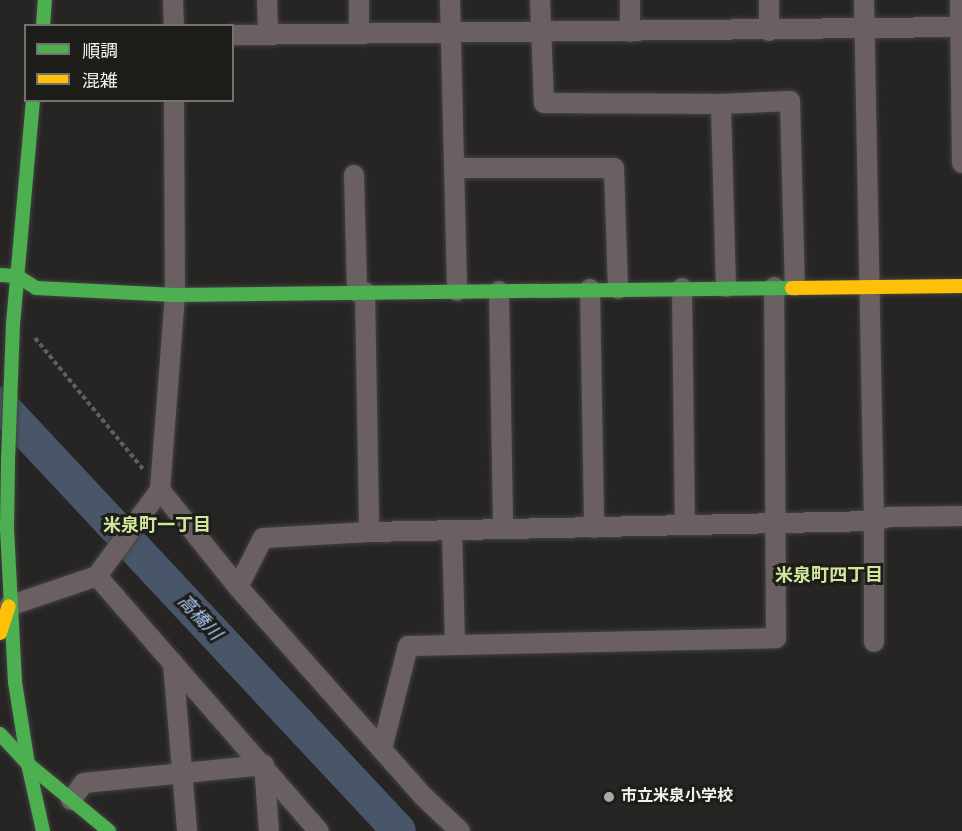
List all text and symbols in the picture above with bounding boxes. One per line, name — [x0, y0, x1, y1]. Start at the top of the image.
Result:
legend — [24, 24, 234, 102]
text: 順調 — [82, 41, 118, 62]
text: 混雑 — [82, 71, 118, 92]
district label: 米泉町一丁目 — [103, 515, 211, 537]
district label: 米泉町四丁目 — [775, 565, 883, 587]
water label: 高橋川 — [173, 591, 225, 645]
place label: 市立米泉小学校 — [621, 787, 733, 807]
marker: 市立米泉小学校 — [602, 790, 616, 804]

